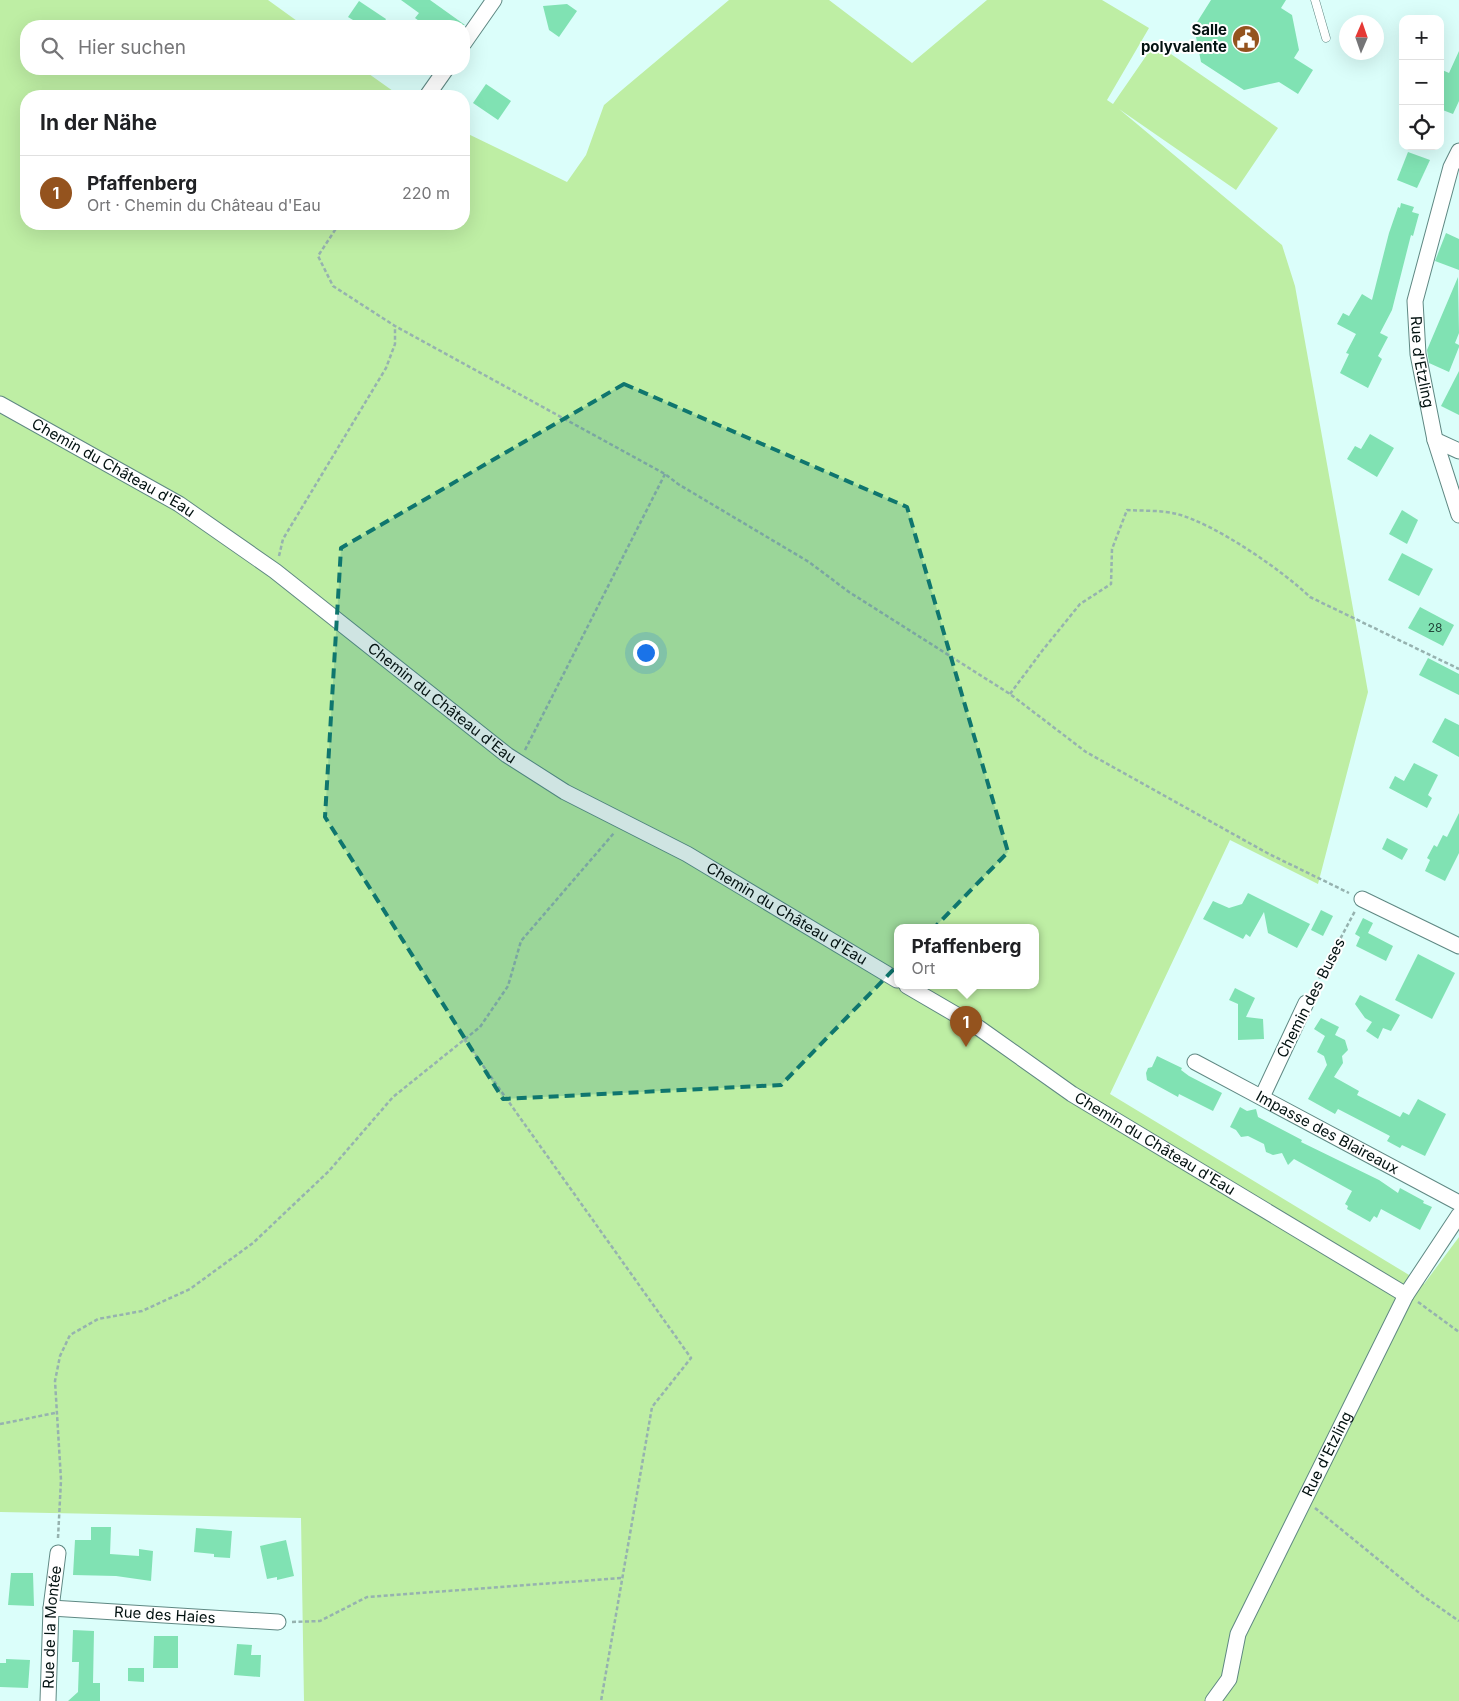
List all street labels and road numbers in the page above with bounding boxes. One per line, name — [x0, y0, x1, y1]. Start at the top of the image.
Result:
street label: Rue d'Etzling — [1407, 315, 1438, 409]
street label: Chemin du Château d'Eau — [29, 414, 199, 521]
street label: Chemin du Château d'Eau — [364, 638, 520, 767]
street label: Chemin du Château d'Eau — [703, 858, 871, 969]
street label: Chemin des Buses — [1272, 935, 1349, 1061]
street label: Impasse des Blaireaux — [1253, 1086, 1402, 1178]
street label: Chemin du Château d'Eau — [1071, 1088, 1239, 1199]
street label: Rue d'Etzling — [1298, 1408, 1356, 1500]
street label: Rue de la Montée — [38, 1564, 65, 1689]
street label: Rue des Haies — [114, 1602, 216, 1627]

